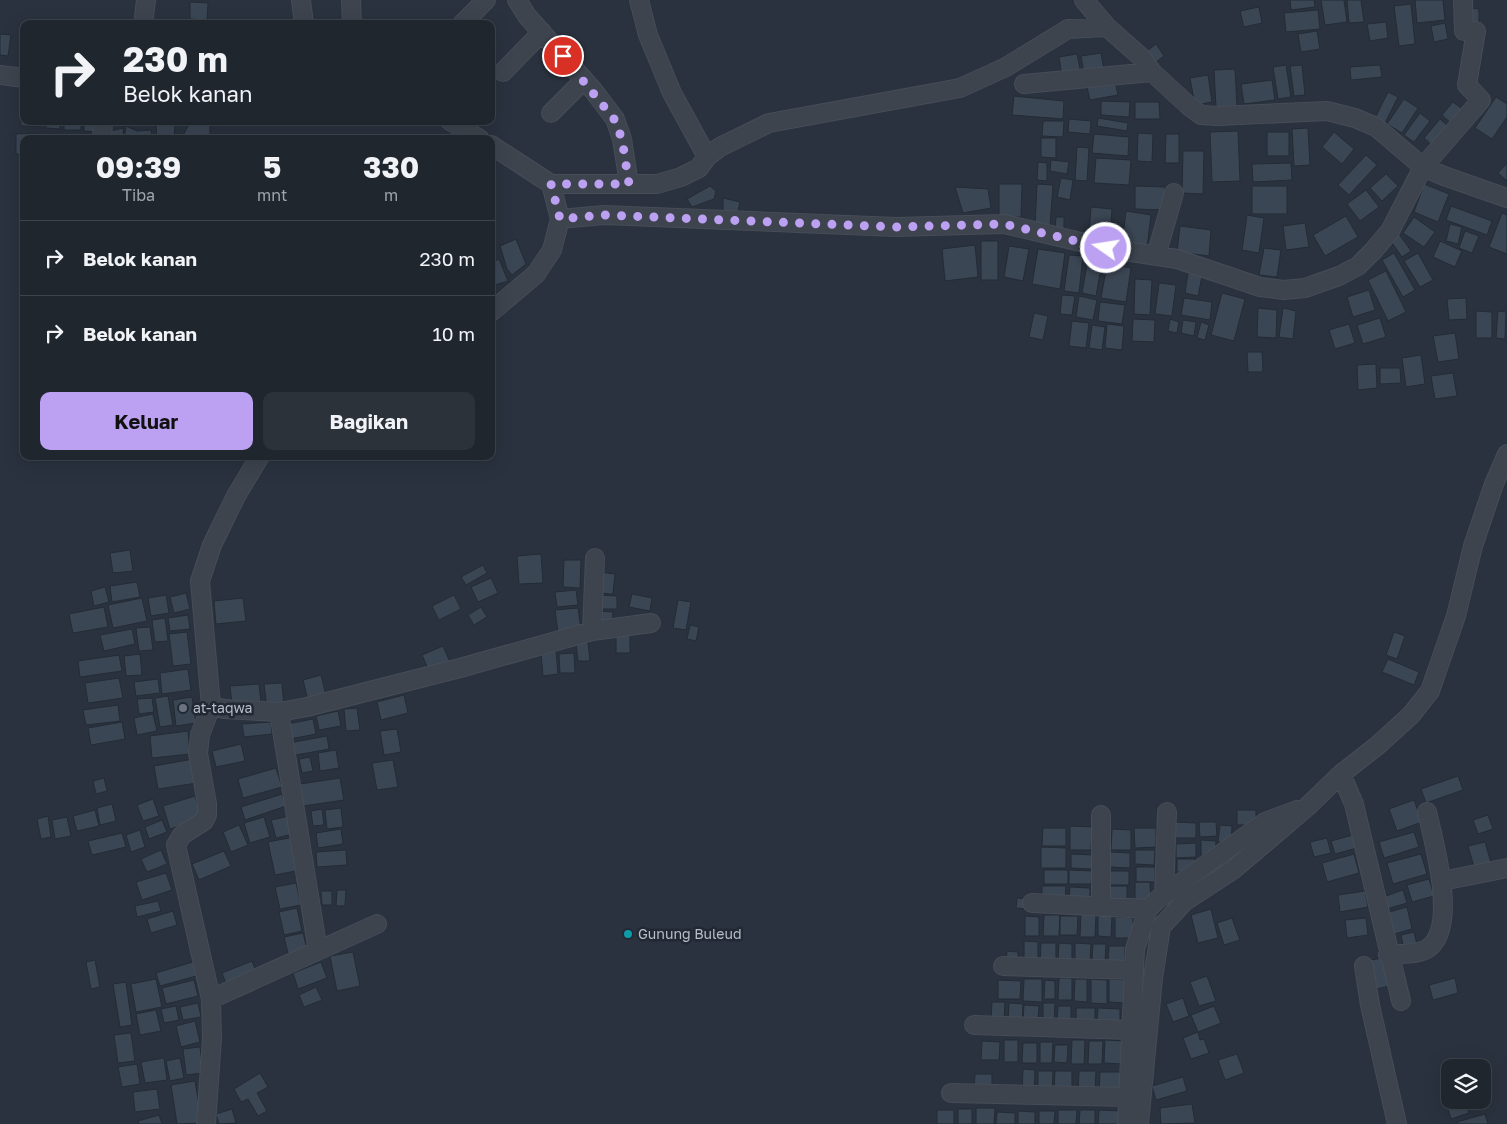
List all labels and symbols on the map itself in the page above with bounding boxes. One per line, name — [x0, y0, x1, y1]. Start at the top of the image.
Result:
pin — [542, 35, 584, 77]
position arrow — [1079, 221, 1131, 273]
place label: at-taqwa — [193, 699, 253, 716]
marker: at-taqwa — [177, 702, 189, 714]
place label: Gunung Buleud — [638, 925, 742, 942]
marker: Gunung Buleud — [622, 928, 634, 940]

